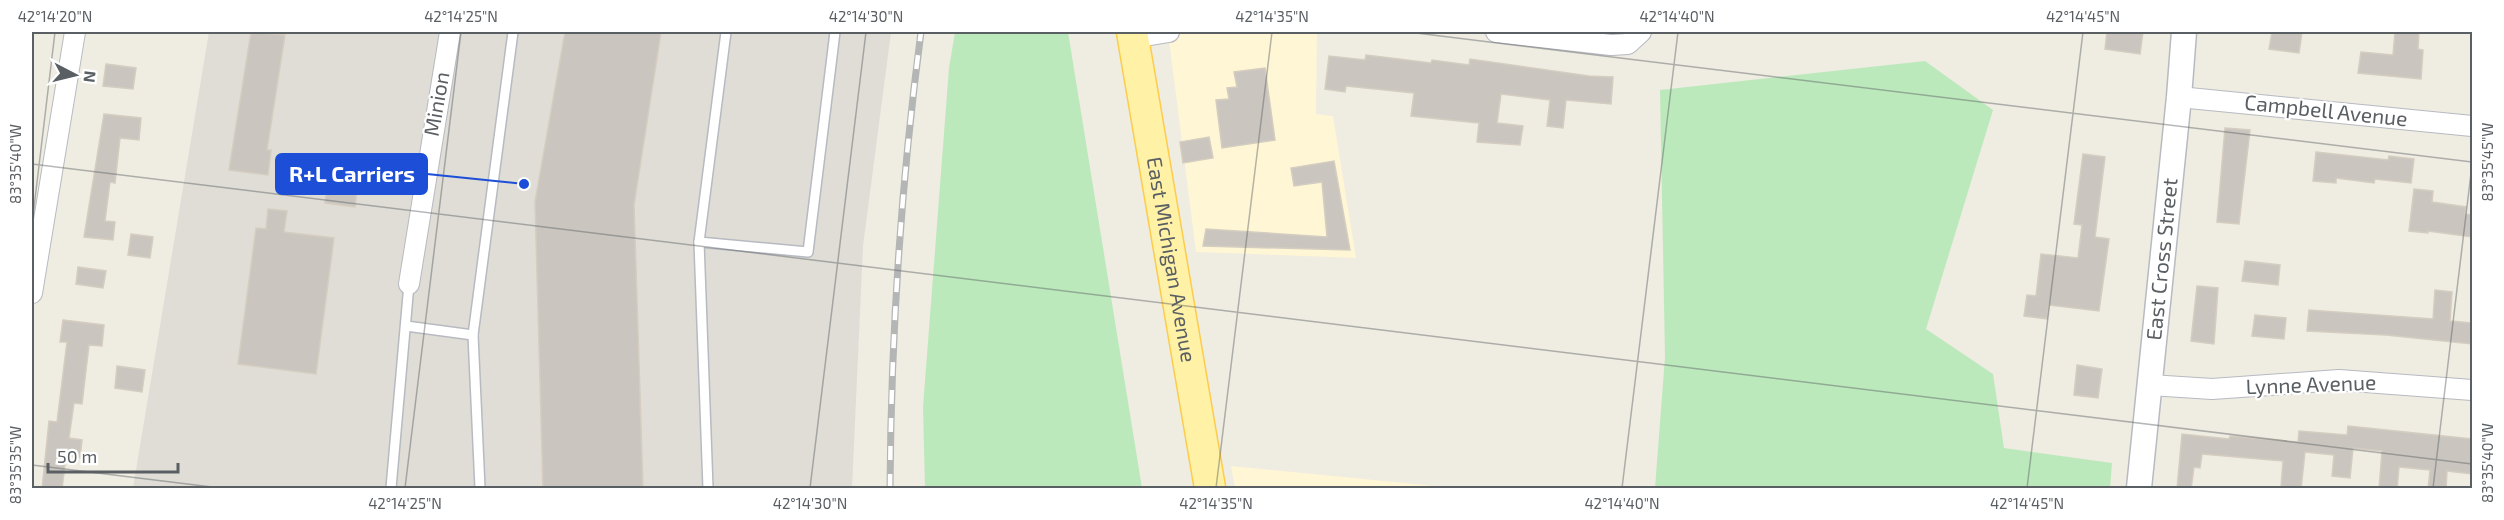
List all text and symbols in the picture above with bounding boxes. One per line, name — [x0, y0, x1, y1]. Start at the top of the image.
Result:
text: 42°14'20"N — [18, 7, 92, 25]
text: 42°14'25"N — [424, 7, 498, 25]
text: 42°14'30"N — [829, 7, 903, 25]
text: 42°14'35"N — [1235, 7, 1309, 25]
text: 42°14'40"N — [1639, 7, 1715, 25]
text: 42°14'45"N — [2046, 7, 2120, 25]
north arrow — [45, 45, 105, 105]
street label: Minion — [418, 69, 453, 138]
text: N — [80, 70, 101, 84]
street label: Campbell Avenue — [2243, 89, 2409, 131]
text: 83°35'45"W — [2478, 123, 2496, 201]
text: 83°35'40"W — [6, 124, 24, 204]
callout: R+L Carriers — [276, 154, 427, 194]
street label: East Michigan Avenue — [1143, 155, 1202, 364]
text: R+L Carriers — [289, 160, 415, 186]
street label: East Cross Street — [2140, 177, 2182, 341]
street label: Lynne Avenue — [2245, 369, 2377, 398]
text: 83°35'40"W — [2478, 423, 2496, 503]
text: 83°35'35"W — [6, 426, 24, 504]
scale bar — [48, 436, 178, 474]
text: 50 m — [57, 445, 97, 467]
text: 42°14'25"N — [368, 494, 442, 512]
text: 42°14'30"N — [773, 494, 847, 512]
text: 42°14'35"N — [1179, 494, 1253, 512]
text: 42°14'40"N — [1584, 494, 1660, 512]
text: 42°14'45"N — [1990, 494, 2064, 512]

